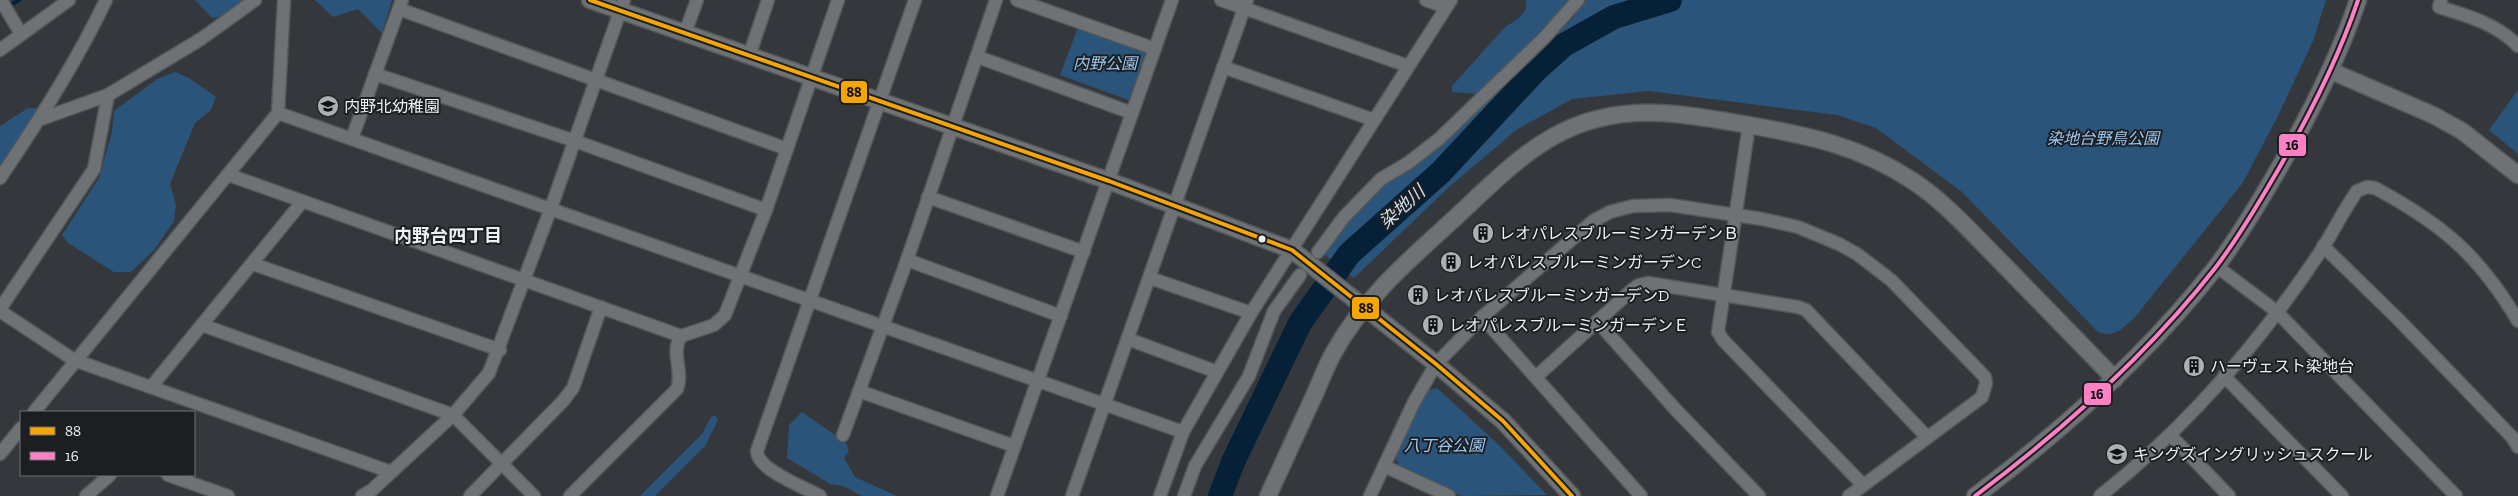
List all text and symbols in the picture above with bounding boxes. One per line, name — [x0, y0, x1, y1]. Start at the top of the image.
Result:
park label: 内野公園 — [1073, 54, 1139, 73]
line badge: 88 — [840, 80, 868, 104]
text: 88 — [846, 84, 862, 101]
school or university icon: 内野北幼稚園 — [316, 94, 340, 118]
place label: 内野北幼稚園 — [344, 97, 440, 116]
park label: 染地台野鳥公園 — [2047, 129, 2161, 148]
line badge: 16 — [2278, 133, 2307, 157]
text: 16 — [2285, 137, 2299, 154]
water label: 染地川 — [1375, 179, 1431, 233]
building icon: レオパレスブルーミンガーデンＢ — [1471, 221, 1495, 245]
place label: レオパレスブルーミンガーデンＢ — [1499, 224, 1739, 243]
district label: 内野台四丁目 — [394, 225, 502, 247]
unlabelled marker — [1257, 234, 1267, 244]
building icon: レオパレスブルーミンガーデンC — [1439, 250, 1463, 274]
place label: レオパレスブルーミンガーデンC — [1467, 253, 1701, 272]
building icon: レオパレスブルーミンガーデンD — [1406, 283, 1430, 307]
place label: レオパレスブルーミンガーデンD — [1434, 286, 1669, 305]
line badge: 88 — [1351, 296, 1380, 320]
text: 88 — [1358, 300, 1374, 317]
building icon: レオパレスブルーミンガーデンＥ — [1421, 313, 1445, 337]
place label: レオパレスブルーミンガーデンＥ — [1449, 316, 1689, 335]
building icon: ハーヴェスト染地台 — [2182, 354, 2206, 378]
place label: ハーヴェスト染地台 — [2210, 357, 2354, 376]
line badge: 16 — [2083, 382, 2112, 406]
text: 16 — [2090, 386, 2104, 403]
legend — [20, 411, 195, 476]
text: 88 — [65, 422, 81, 440]
park label: 八丁谷公園 — [1404, 436, 1486, 455]
school or university icon: キングズイングリッシュスクール — [2105, 442, 2129, 466]
place label: キングズイングリッシュスクール — [2133, 445, 2373, 464]
text: 16 — [65, 447, 79, 465]

